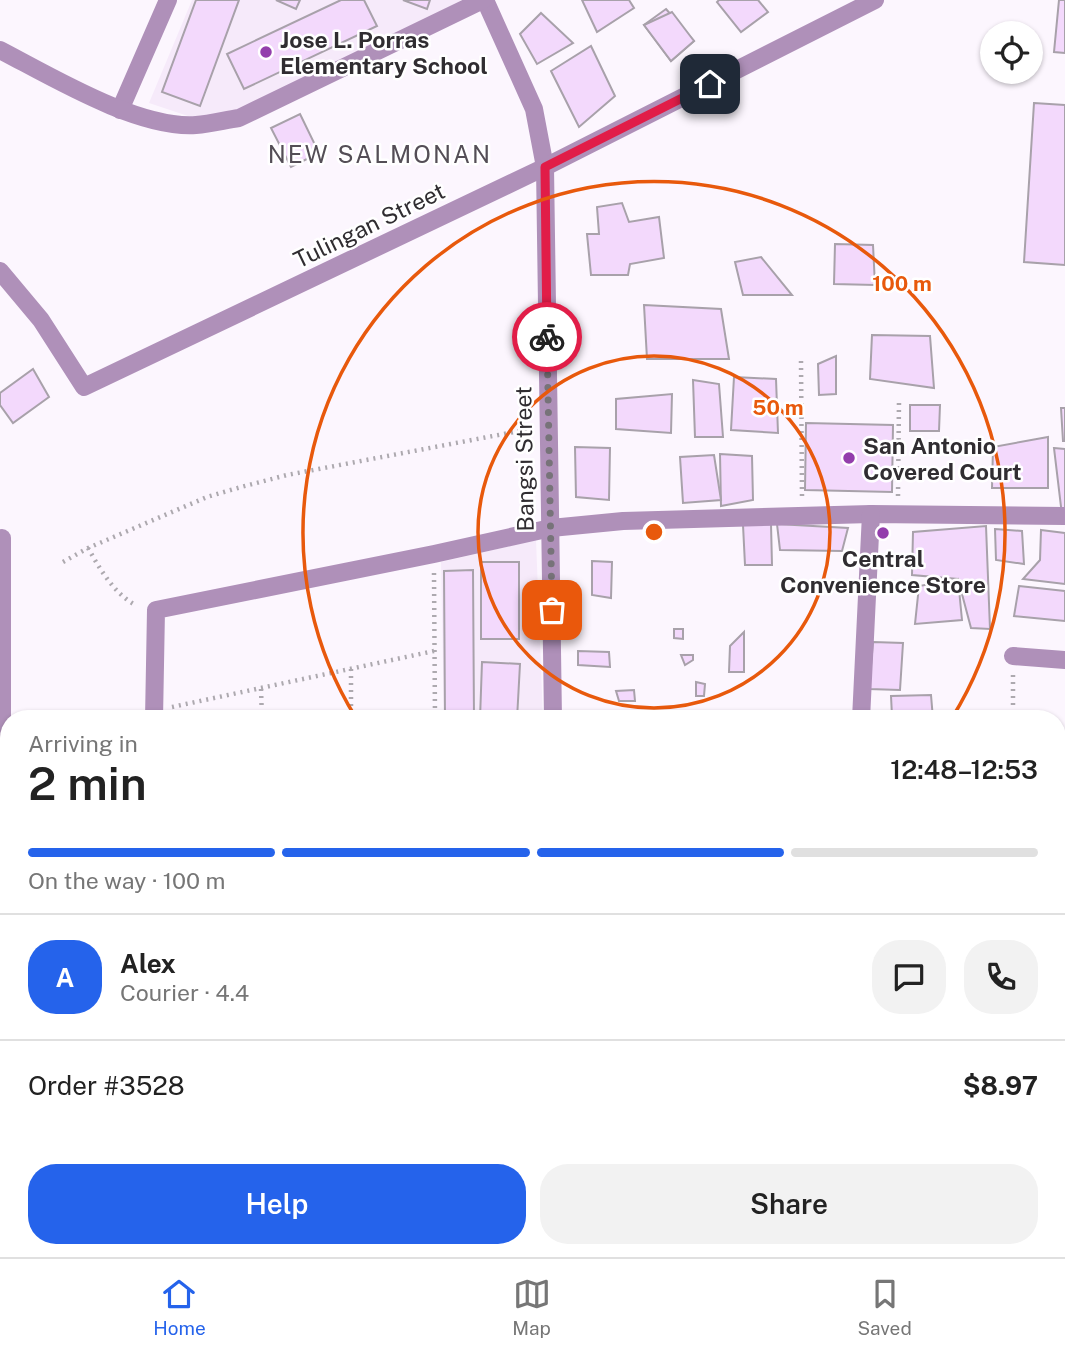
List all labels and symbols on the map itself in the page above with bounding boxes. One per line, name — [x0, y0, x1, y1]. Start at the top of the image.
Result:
place label: Jose L. Porras Elementary School — [280, 26, 488, 79]
marker: Jose L. Porras Elementary School — [258, 44, 274, 60]
pin — [680, 54, 740, 114]
district label: NEW SALMONAN — [268, 140, 492, 168]
street label: Tulingan Street — [289, 177, 449, 273]
text: 100 m — [872, 271, 932, 296]
courier — [512, 302, 582, 372]
street label: Bangsi Street — [509, 386, 539, 532]
text: 50 m — [752, 395, 804, 420]
place label: San Antonio Covered Court — [863, 432, 1022, 485]
marker: San Antonio Covered Court — [841, 450, 857, 466]
centre of rings — [642, 520, 666, 544]
marker: Central Convenience Store — [875, 525, 891, 541]
place label: Central Convenience Store — [780, 545, 986, 598]
pin — [522, 580, 582, 640]

